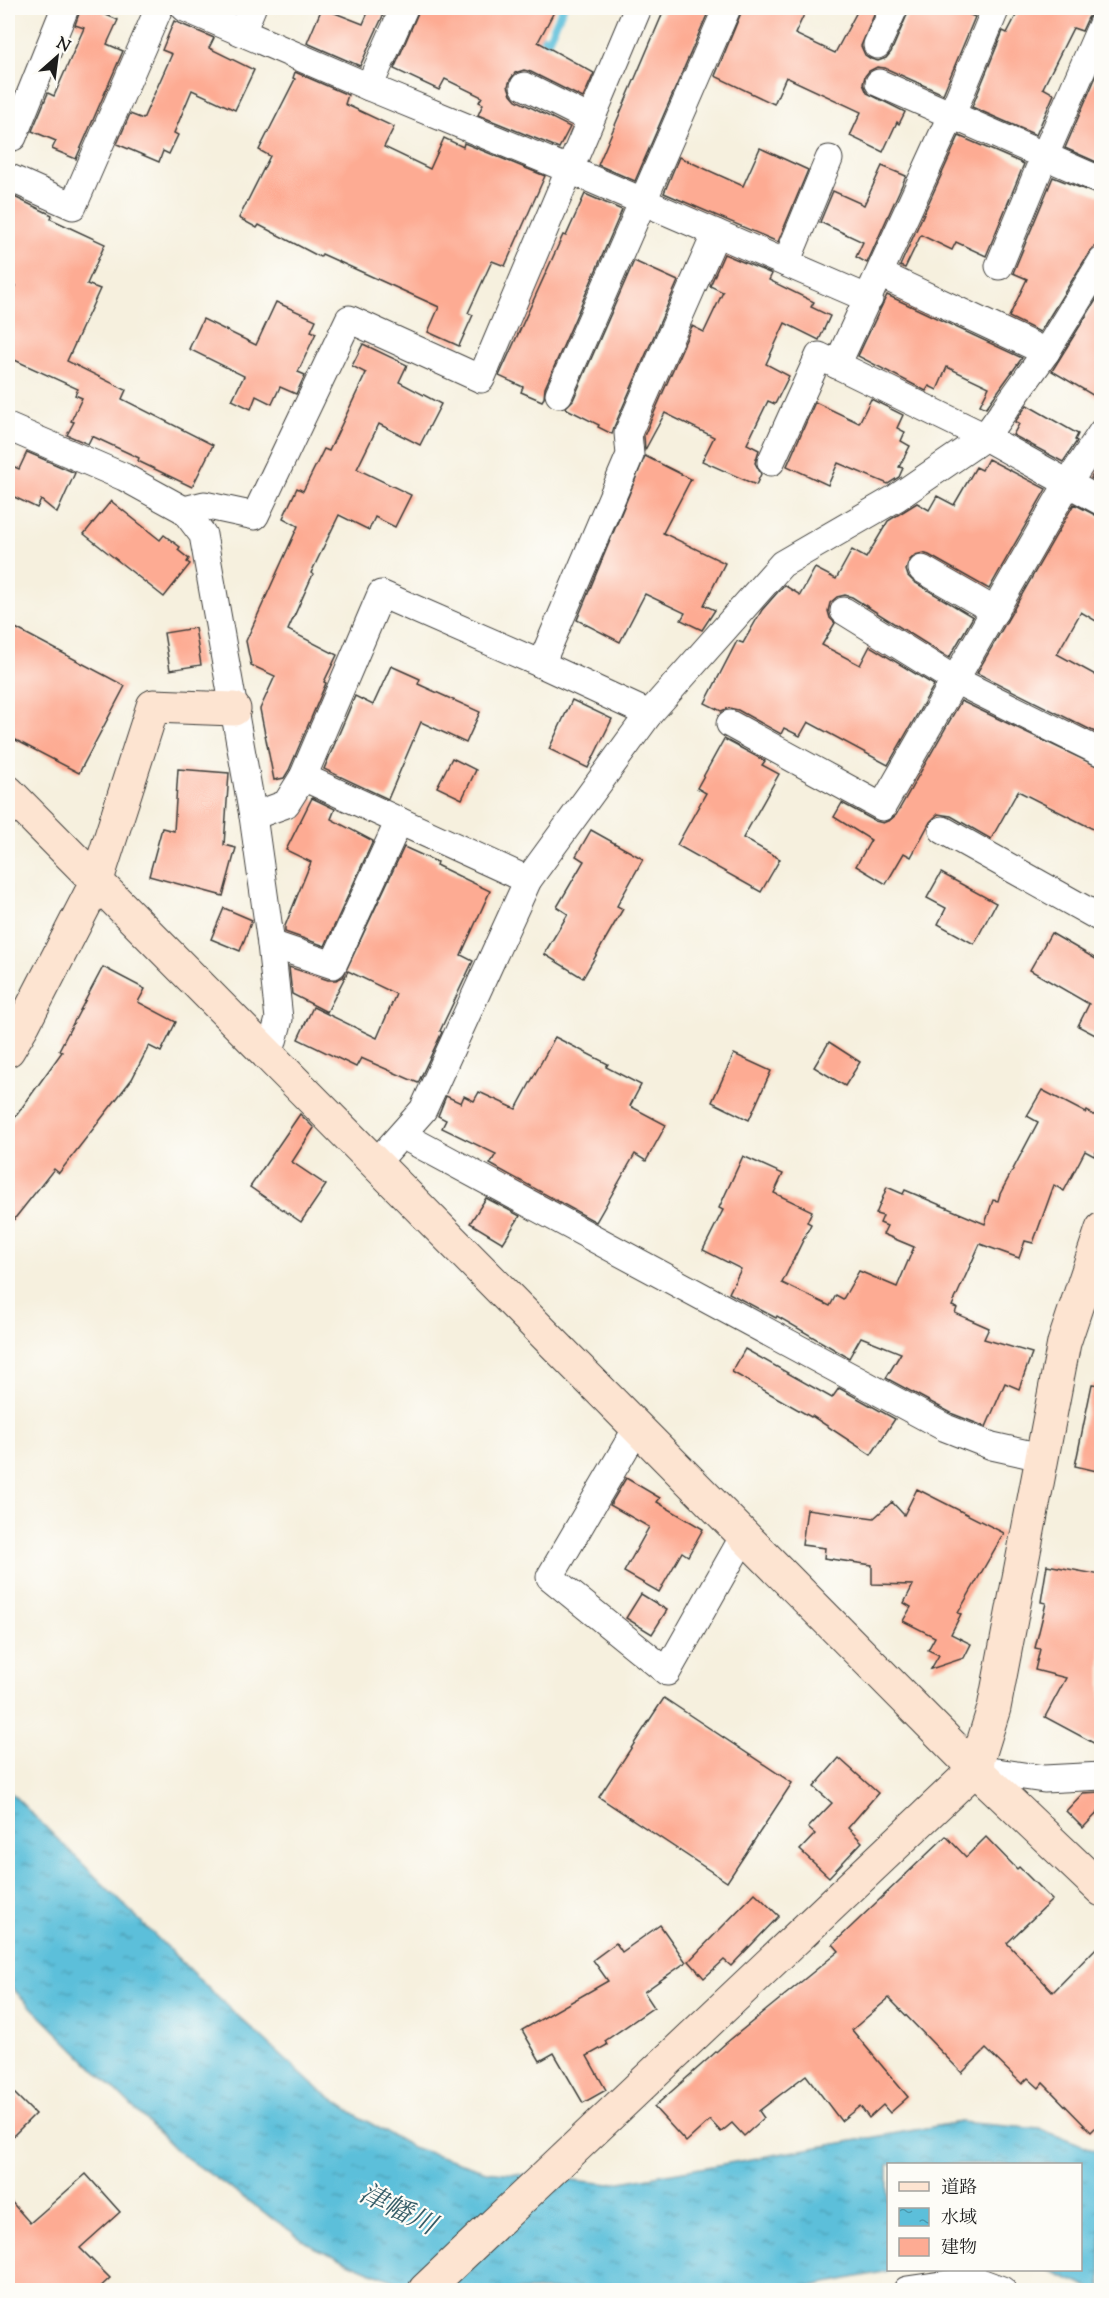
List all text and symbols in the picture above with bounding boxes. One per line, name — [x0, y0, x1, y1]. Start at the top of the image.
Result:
north arrow — [27, 27, 87, 87]
text: N — [52, 33, 74, 59]
legend — [887, 2163, 1082, 2271]
water label: 津幡川 — [352, 2176, 445, 2248]
text: 道路 — [941, 2176, 977, 2202]
text: 水域 — [941, 2206, 977, 2232]
text: 建物 — [941, 2236, 977, 2262]

